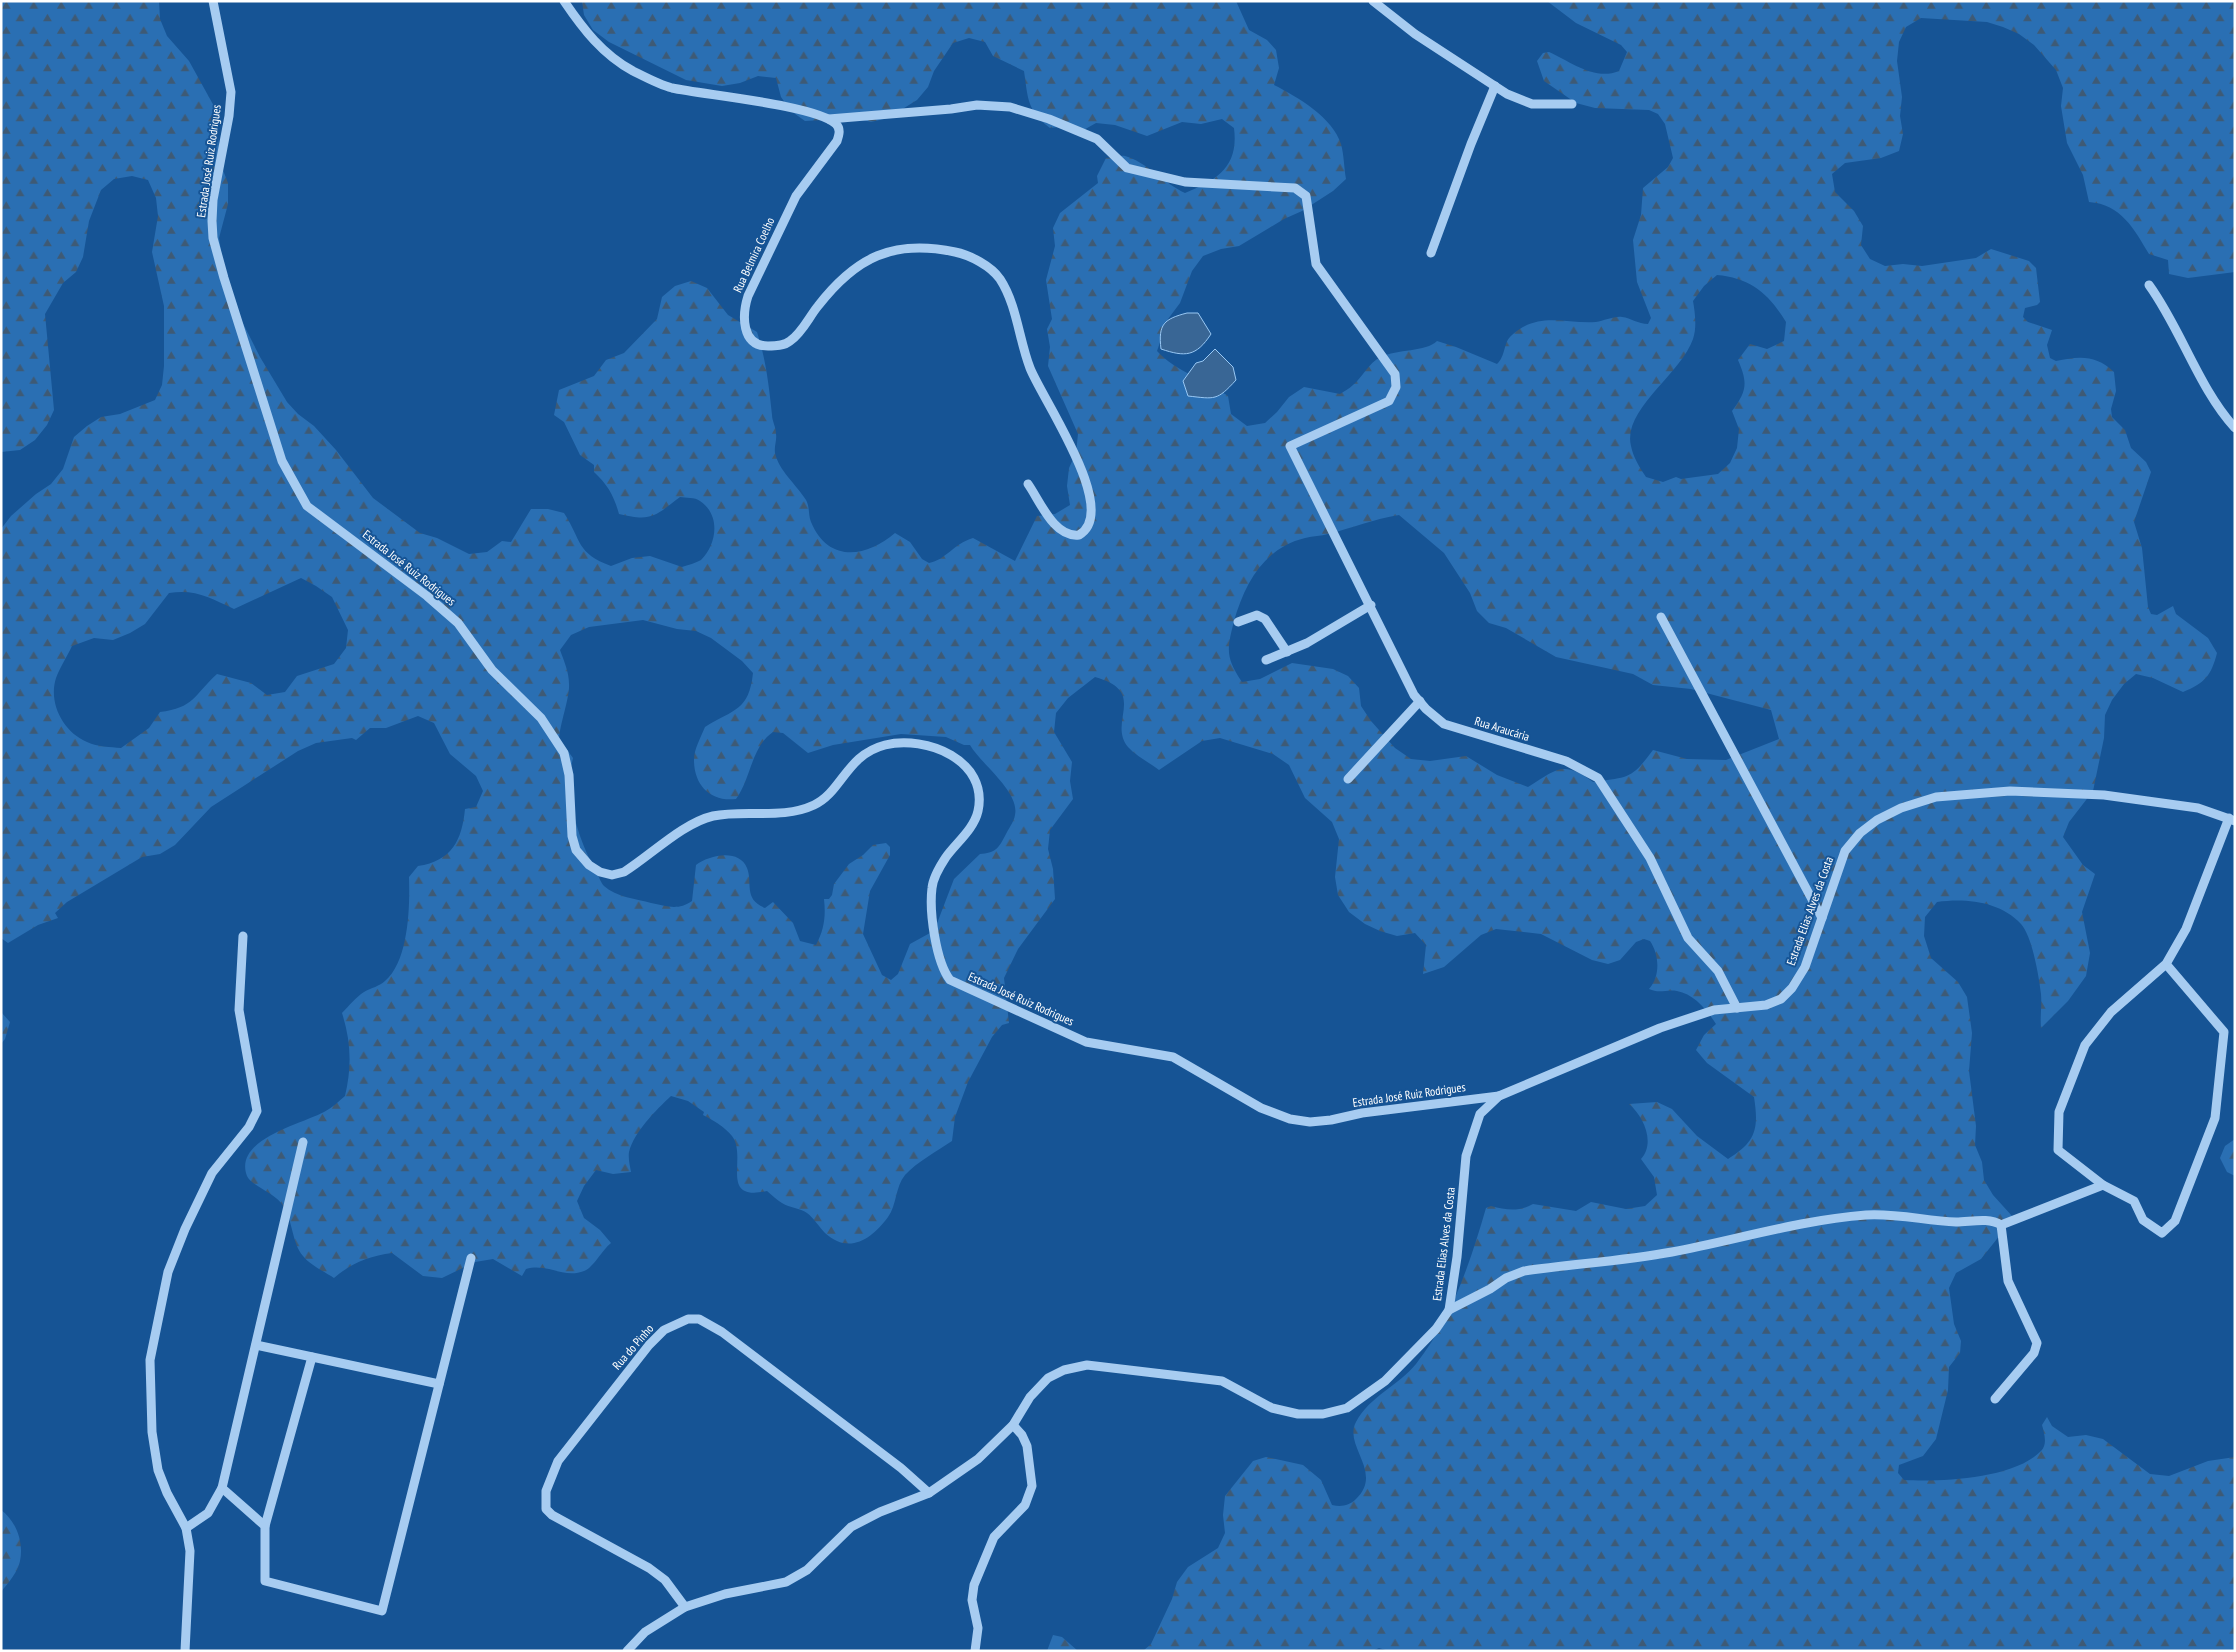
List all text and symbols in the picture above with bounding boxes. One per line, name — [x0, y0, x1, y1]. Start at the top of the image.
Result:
street label: Estrada José Ruiz Rodrigues — [193, 103, 224, 218]
street label: Rua Belmira Coelho — [730, 215, 778, 295]
street label: Estrada José Ruiz Rodrigues — [360, 527, 459, 609]
street label: Rua Araucária — [1473, 713, 1532, 744]
street label: Estrada Elias Alves da Costa — [1783, 854, 1836, 967]
street label: Estrada José Ruiz Rodrigues — [966, 969, 1076, 1029]
street label: Estrada José Ruiz Rodrigues — [1351, 1079, 1466, 1110]
street label: Estrada Elias Alves da Costa — [1429, 1186, 1458, 1302]
street label: Rua do Pinho — [609, 1321, 656, 1372]

